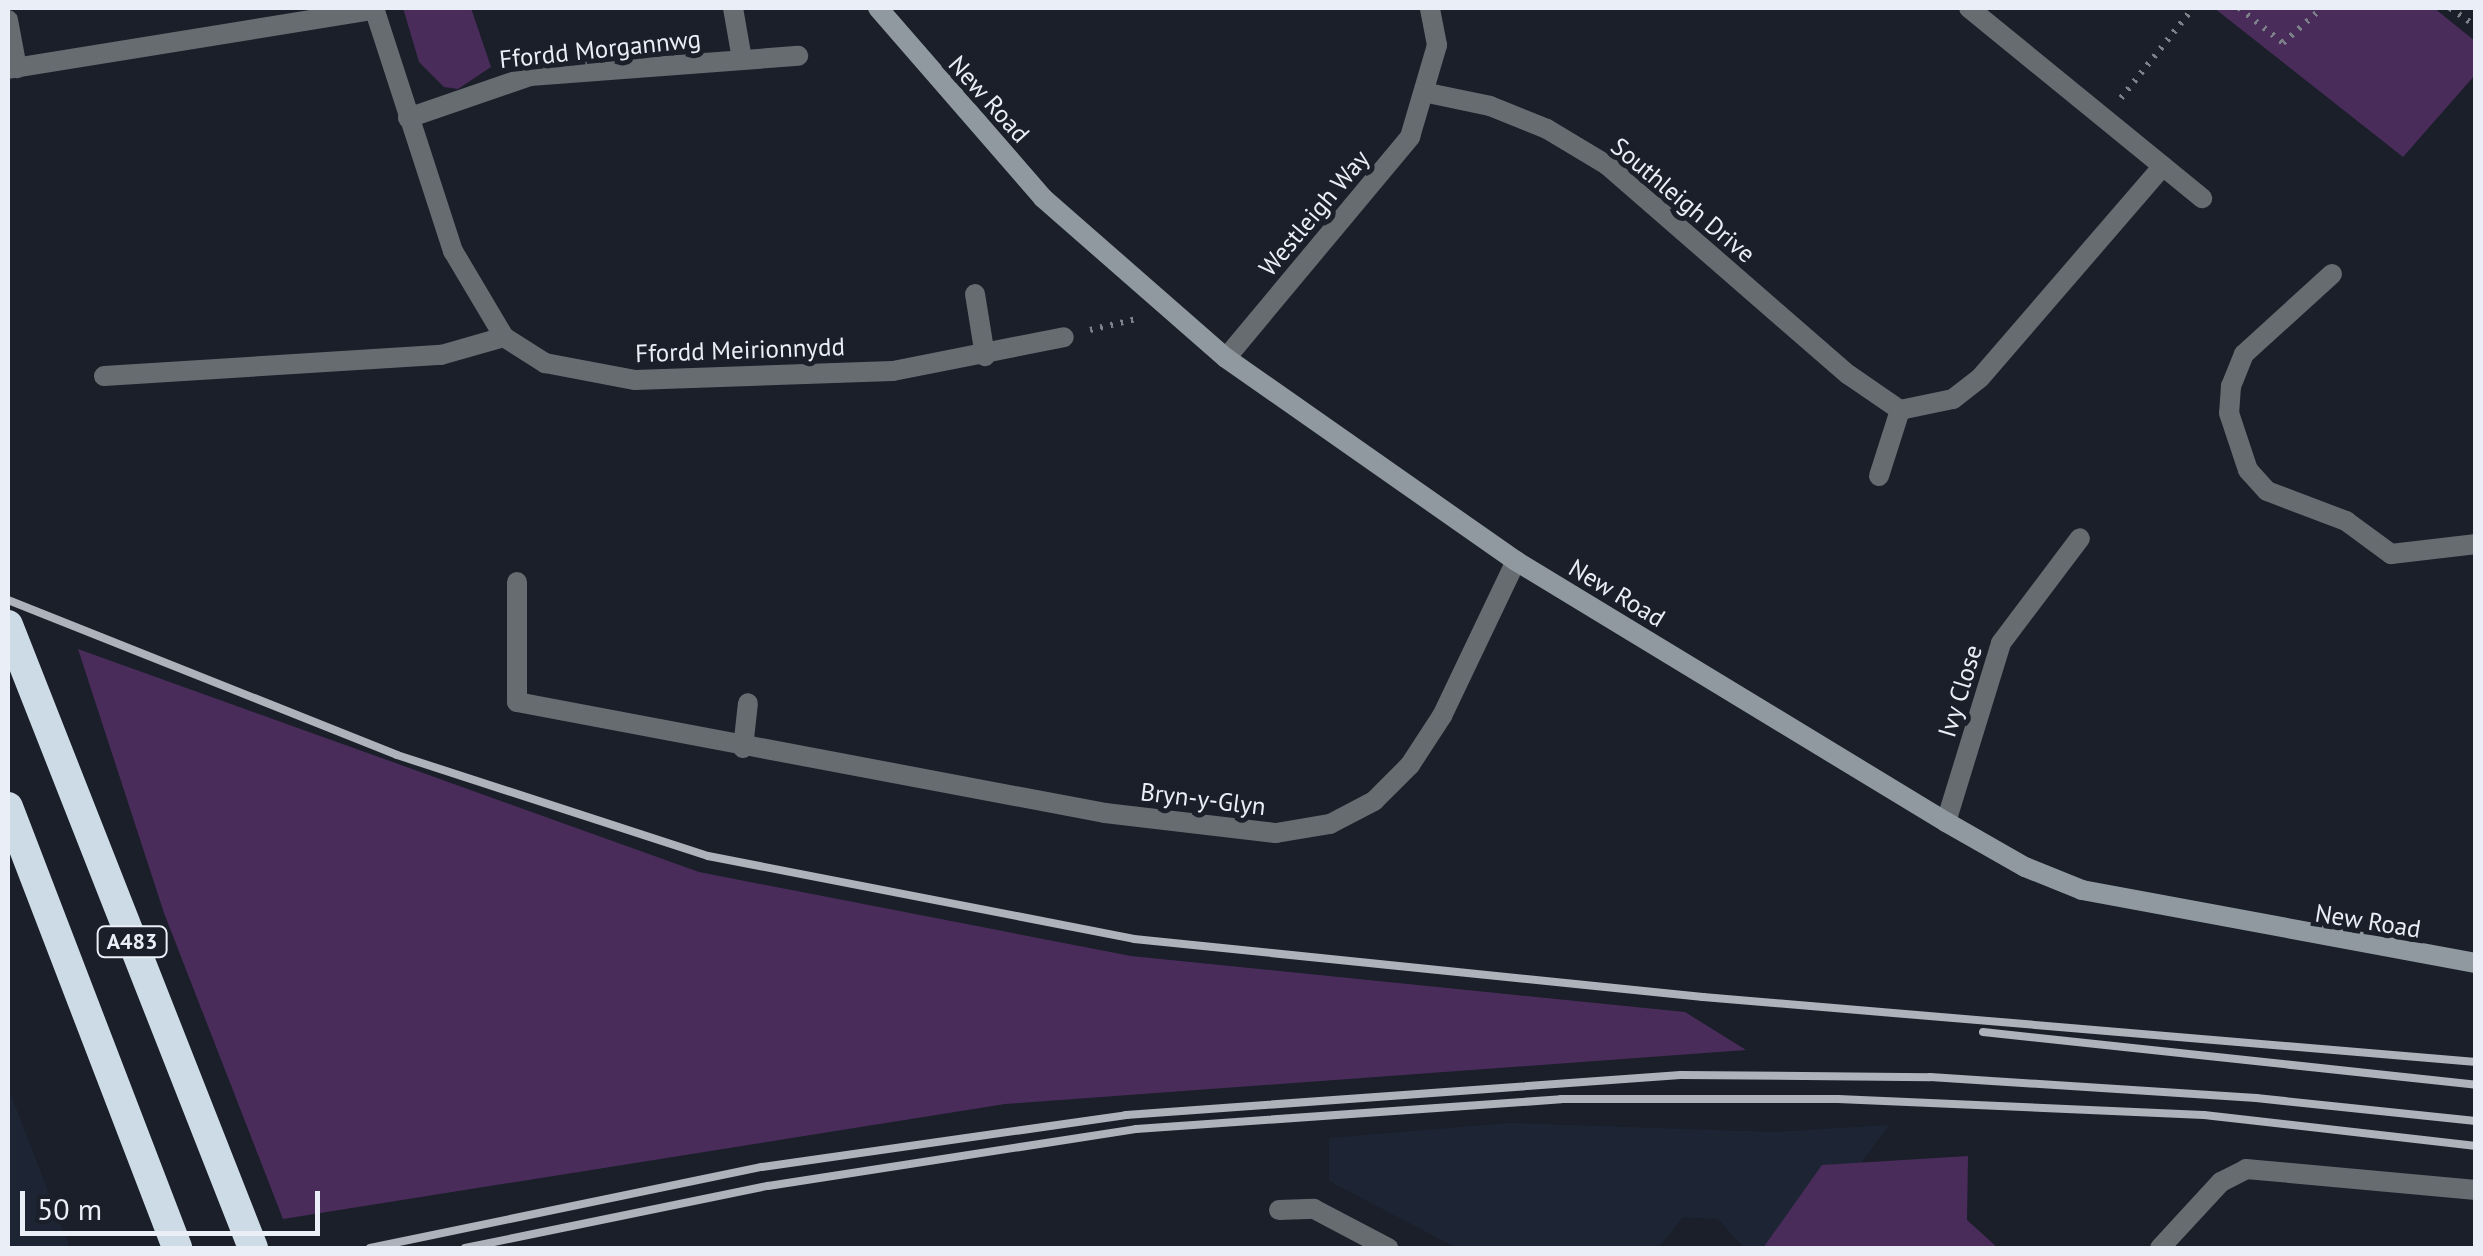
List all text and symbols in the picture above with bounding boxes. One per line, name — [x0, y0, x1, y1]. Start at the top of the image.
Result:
street label: Ffordd Morgannwg — [498, 23, 702, 75]
street label: New Road — [942, 49, 1036, 149]
street label: Southleigh Drive — [1605, 131, 1761, 269]
street label: Westleigh Way — [1253, 144, 1375, 282]
street label: Ffordd Meirionnydd — [635, 331, 845, 369]
street label: New Road — [1563, 553, 1671, 633]
street label: Ivy Close — [1932, 641, 1988, 741]
street label: Bryn-y-Glyn — [1139, 776, 1267, 822]
street label: New Road — [2313, 898, 2423, 944]
road number: A483 — [94, 925, 170, 959]
scale bar — [25, 1171, 325, 1233]
text: 50 m — [37, 1189, 102, 1228]

